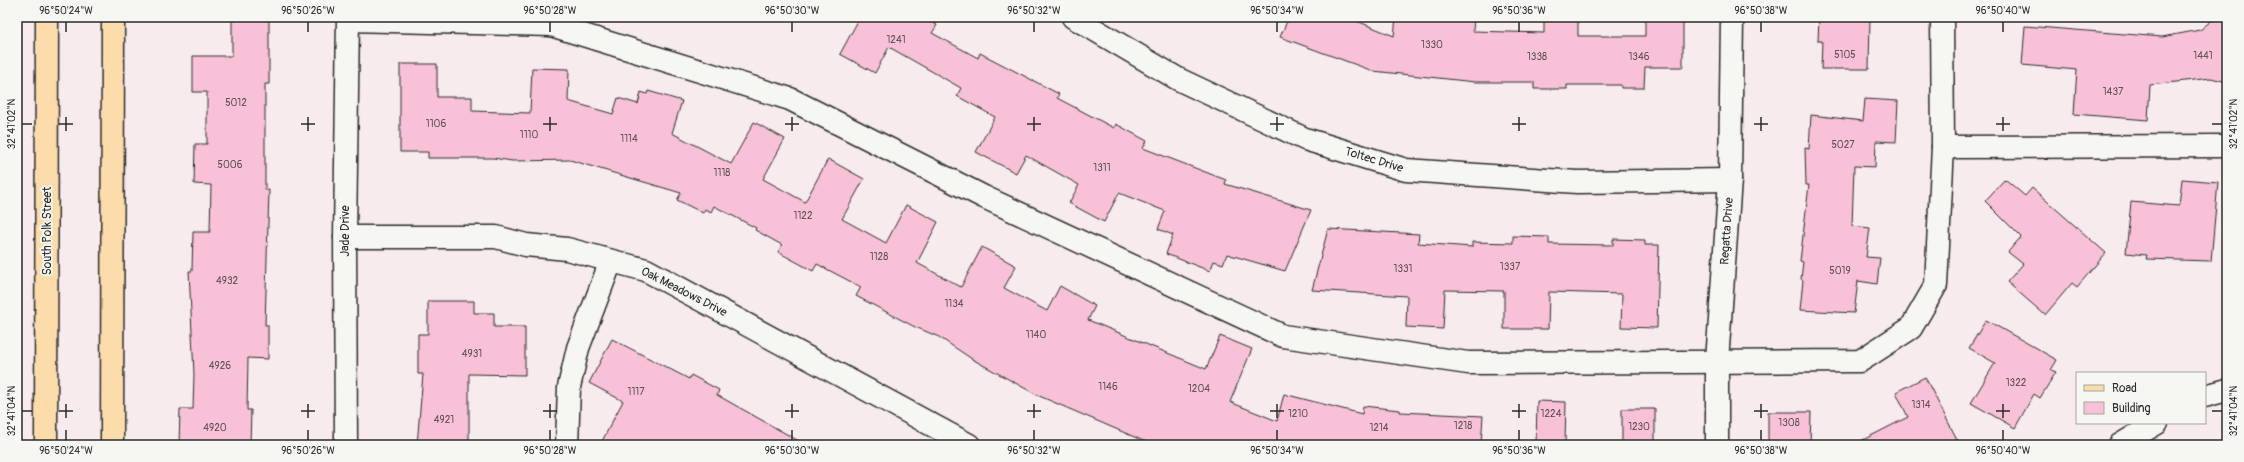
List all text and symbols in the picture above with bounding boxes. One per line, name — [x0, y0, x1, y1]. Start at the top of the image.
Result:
text: 96°50'24"W — [39, 5, 93, 17]
text: 96°50'26"W — [281, 5, 335, 17]
text: 96°50'28"W — [524, 5, 577, 17]
text: 96°50'30"W — [765, 5, 820, 17]
text: 96°50'32"W — [1007, 5, 1061, 17]
text: 96°50'34"W — [1250, 5, 1304, 17]
text: 96°50'36"W — [1492, 5, 1546, 17]
text: 96°50'38"W — [1735, 5, 1788, 17]
text: 96°50'40"W — [1976, 5, 2031, 17]
house number: 1241 — [886, 34, 906, 46]
house number: 1330 — [1421, 39, 1443, 51]
house number: 5105 — [1834, 49, 1856, 61]
house number: 1441 — [2193, 50, 2213, 62]
house number: 1338 — [1527, 51, 1547, 63]
house number: 1346 — [1628, 51, 1650, 63]
house number: 1437 — [2103, 86, 2124, 98]
house number: 5012 — [225, 97, 247, 109]
text: 32°41'02"N — [6, 99, 18, 149]
text: 32°41'02"N — [2228, 99, 2240, 149]
house number: 1106 — [426, 118, 446, 130]
house number: 1110 — [520, 129, 538, 141]
house number: 1114 — [620, 133, 638, 145]
house number: 5027 — [1831, 139, 1855, 151]
street label: Toltec Drive — [1343, 144, 1405, 176]
house number: 5006 — [218, 159, 243, 171]
house number: 1311 — [1093, 162, 1111, 174]
house number: 1118 — [714, 167, 730, 179]
street label: South Polk Street — [40, 187, 55, 275]
street label: Regatta Drive — [1717, 197, 1737, 265]
street label: Jade Drive — [338, 205, 353, 257]
house number: 1122 — [794, 210, 813, 222]
house number: 1128 — [870, 251, 888, 263]
house number: 1337 — [1500, 261, 1521, 273]
house number: 1331 — [1394, 263, 1413, 275]
street label: Oak Meadows Drive — [638, 264, 730, 320]
house number: 5019 — [1829, 265, 1851, 277]
house number: 4932 — [216, 275, 238, 287]
house number: 1134 — [944, 298, 964, 310]
house number: 1140 — [1026, 329, 1046, 341]
house number: 4931 — [462, 348, 482, 360]
house number: 4926 — [209, 360, 231, 372]
legend — [2076, 372, 2206, 424]
house number: 1322 — [2006, 377, 2027, 389]
house number: 1146 — [1098, 381, 1118, 393]
text: Road — [2112, 381, 2137, 396]
house number: 1204 — [1188, 383, 1210, 395]
text: 32°41'04"N — [6, 385, 18, 436]
text: 32°41'04"N — [2228, 385, 2240, 436]
house number: 1117 — [627, 386, 645, 398]
house number: 1314 — [1911, 399, 1931, 411]
text: Building — [2112, 401, 2151, 416]
house number: 1210 — [1288, 408, 1308, 420]
house number: 1224 — [1541, 408, 1562, 420]
house number: 4921 — [434, 414, 454, 426]
house number: 1308 — [1778, 417, 1800, 429]
house number: 1218 — [1454, 420, 1472, 432]
house number: 1230 — [1628, 421, 1650, 433]
house number: 4920 — [203, 422, 227, 434]
house number: 1214 — [1369, 422, 1389, 434]
text: 96°50'24"W — [39, 445, 93, 457]
text: 96°50'26"W — [281, 445, 335, 457]
text: 96°50'28"W — [524, 445, 577, 457]
text: 96°50'30"W — [765, 445, 820, 457]
text: 96°50'32"W — [1007, 445, 1061, 457]
text: 96°50'34"W — [1250, 445, 1304, 457]
text: 96°50'36"W — [1492, 445, 1546, 457]
text: 96°50'38"W — [1735, 445, 1788, 457]
text: 96°50'40"W — [1976, 445, 2031, 457]

